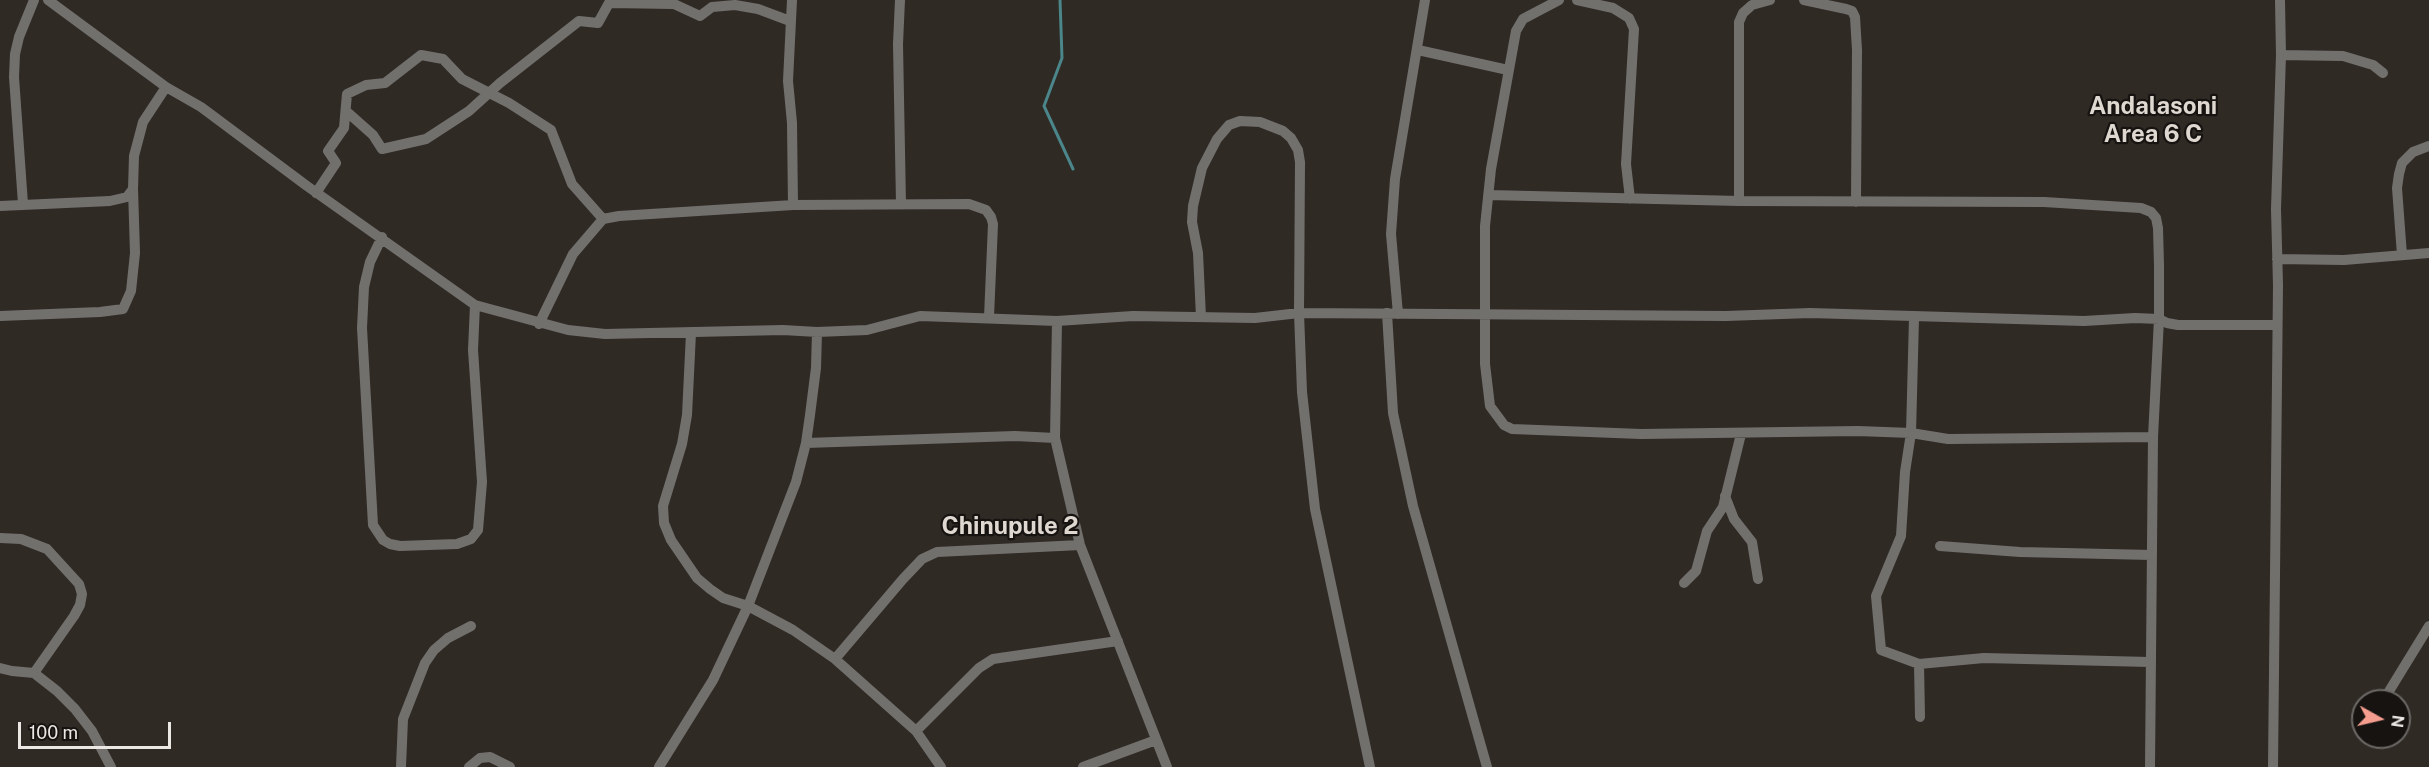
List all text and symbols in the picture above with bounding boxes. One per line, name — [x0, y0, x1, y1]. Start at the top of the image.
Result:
district label: Andalasoni Area 6 C — [2089, 93, 2217, 149]
district label: Chinupule 2 — [941, 513, 1079, 541]
north arrow — [2351, 689, 2411, 749]
scale bar — [21, 710, 174, 748]
text: N — [2387, 714, 2408, 729]
text: 100 m — [29, 722, 78, 743]

